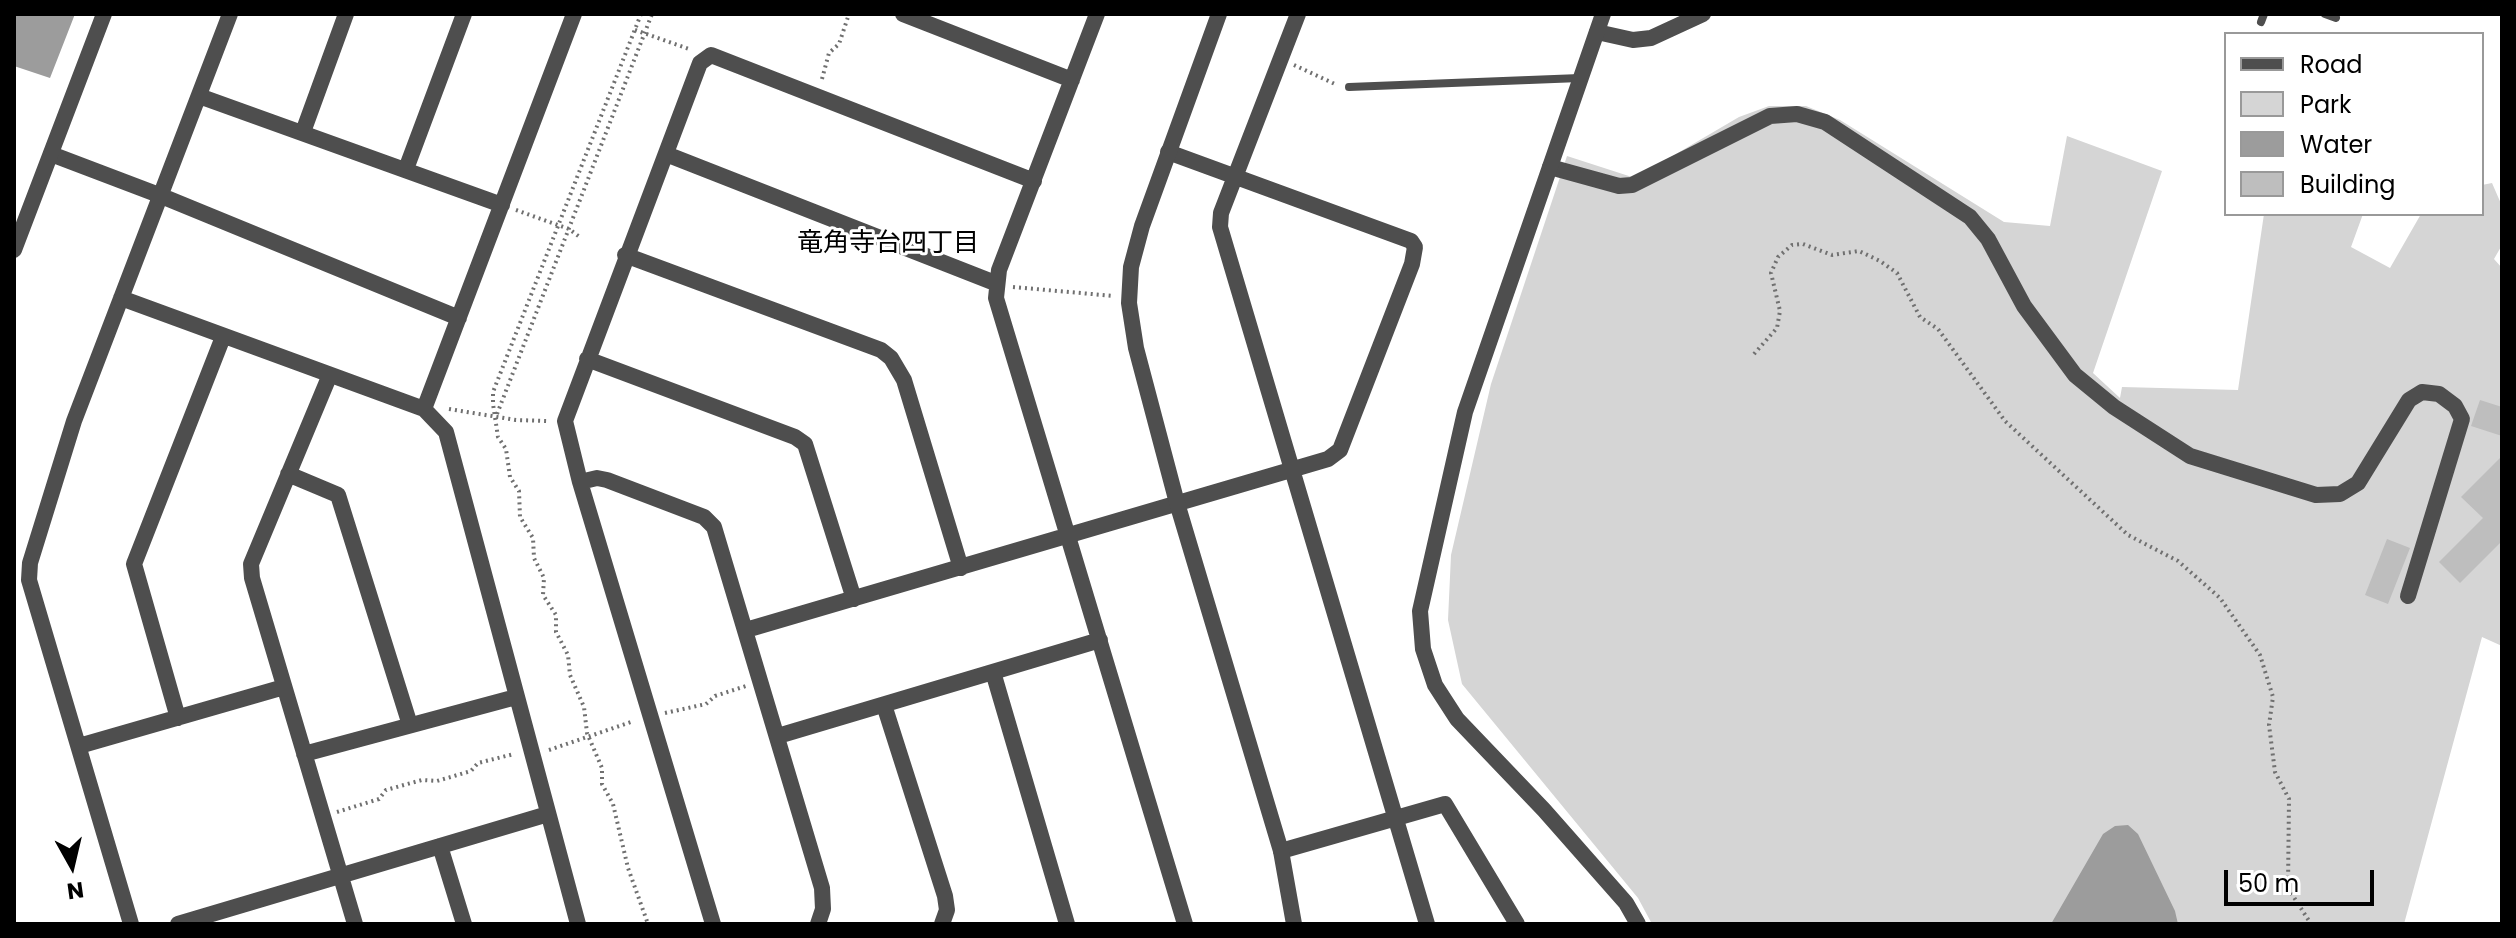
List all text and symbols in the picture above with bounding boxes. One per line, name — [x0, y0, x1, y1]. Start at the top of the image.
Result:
legend — [2224, 32, 2484, 216]
text: Road — [2300, 48, 2362, 81]
text: Park — [2300, 88, 2351, 121]
text: Water — [2300, 128, 2372, 161]
text: Building — [2300, 168, 2396, 201]
district label: 竜角寺台四丁目 — [797, 228, 979, 260]
north arrow — [32, 826, 112, 906]
scale bar — [2228, 854, 2378, 904]
text: 50 m — [2238, 867, 2299, 900]
text: N — [65, 874, 86, 907]

